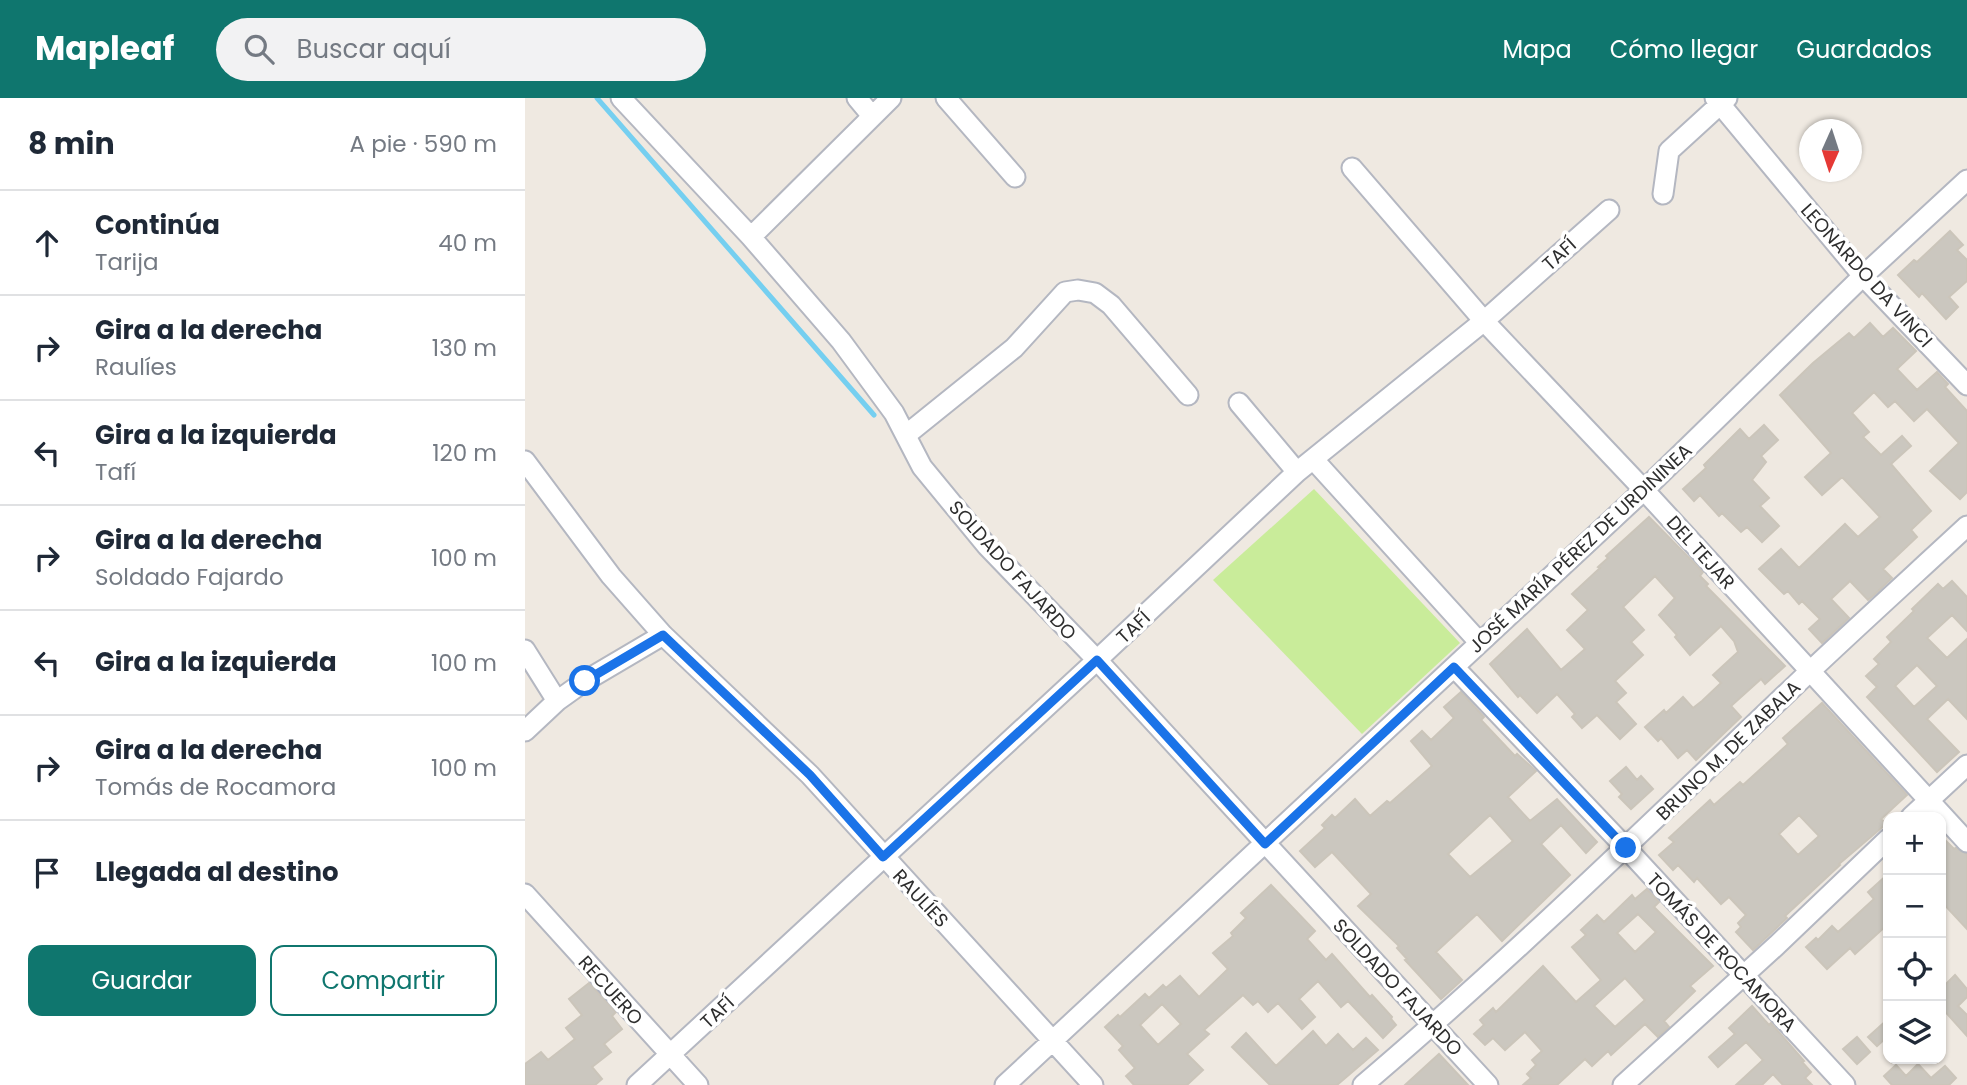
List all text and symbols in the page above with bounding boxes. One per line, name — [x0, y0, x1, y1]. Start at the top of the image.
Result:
search box — [216, 18, 706, 81]
text: Mapleaf — [35, 25, 174, 72]
icon: search — [240, 30, 278, 68]
text: Buscar aquí — [296, 31, 451, 67]
text: Mapa — [1502, 33, 1572, 66]
text: Cómo llegar — [1610, 33, 1758, 66]
text: Guardados — [1796, 33, 1932, 66]
north arrow — [1799, 119, 1862, 182]
text: 8 min — [28, 122, 115, 165]
text: A pie · 590 m — [350, 128, 497, 160]
street label: LEONARDO DA VINCI — [1795, 197, 1939, 353]
text: Continúa — [95, 207, 220, 243]
icon: ahead — [28, 224, 66, 262]
text: 40 m — [438, 227, 497, 259]
street label: TAFÍ — [1536, 232, 1582, 277]
text: Tarija — [95, 246, 158, 278]
text: Gira a la derecha — [95, 312, 323, 348]
icon: right — [28, 329, 66, 367]
text: 130 m — [432, 332, 497, 364]
text: Raulíes — [95, 351, 177, 383]
text: Gira a la izquierda — [95, 417, 337, 453]
icon: left — [28, 434, 66, 472]
text: 120 m — [432, 437, 497, 469]
street label: JOSÉ MARÍA PÉREZ DE URDININEA — [1463, 437, 1698, 659]
text: Tafí — [95, 456, 136, 488]
street label: SOLDADO FAJARDO — [943, 495, 1083, 646]
street label: DEL TEJAR — [1660, 510, 1741, 595]
text: Gira a la derecha — [95, 522, 323, 558]
icon: right — [28, 539, 66, 577]
text: 100 m — [431, 542, 497, 574]
text: Soldado Fajardo — [95, 561, 284, 593]
street label: TAFÍ — [1110, 605, 1156, 650]
icon: left — [28, 644, 66, 682]
text: Gira a la izquierda — [95, 644, 337, 680]
text: 100 m — [431, 647, 497, 679]
route start — [569, 665, 600, 696]
street label: BRUNO M. DE ZABALA — [1650, 674, 1807, 827]
text: Gira a la derecha — [95, 732, 323, 768]
icon: right — [28, 749, 66, 787]
text: 100 m — [431, 752, 497, 784]
text: Tomás de Rocamora — [95, 771, 336, 803]
map controls — [1883, 812, 1946, 1064]
button: + — [1883, 812, 1946, 875]
route end — [1610, 832, 1641, 863]
icon: arrive — [28, 854, 66, 892]
text: Llegada al destino — [95, 854, 339, 890]
street label: RAULÍES — [887, 863, 955, 933]
street label: TOMÁS DE ROCAMORA — [1641, 867, 1803, 1038]
button: − — [1883, 875, 1946, 938]
street label: SOLDADO FAJARDO — [1327, 913, 1469, 1062]
button: locate — [1883, 938, 1946, 1001]
button: Guardar — [28, 945, 256, 1016]
button: Compartir — [270, 945, 497, 1016]
street label: RECUERO — [572, 950, 649, 1031]
street label: TAFÍ — [694, 990, 740, 1035]
button: layers — [1883, 1001, 1946, 1064]

